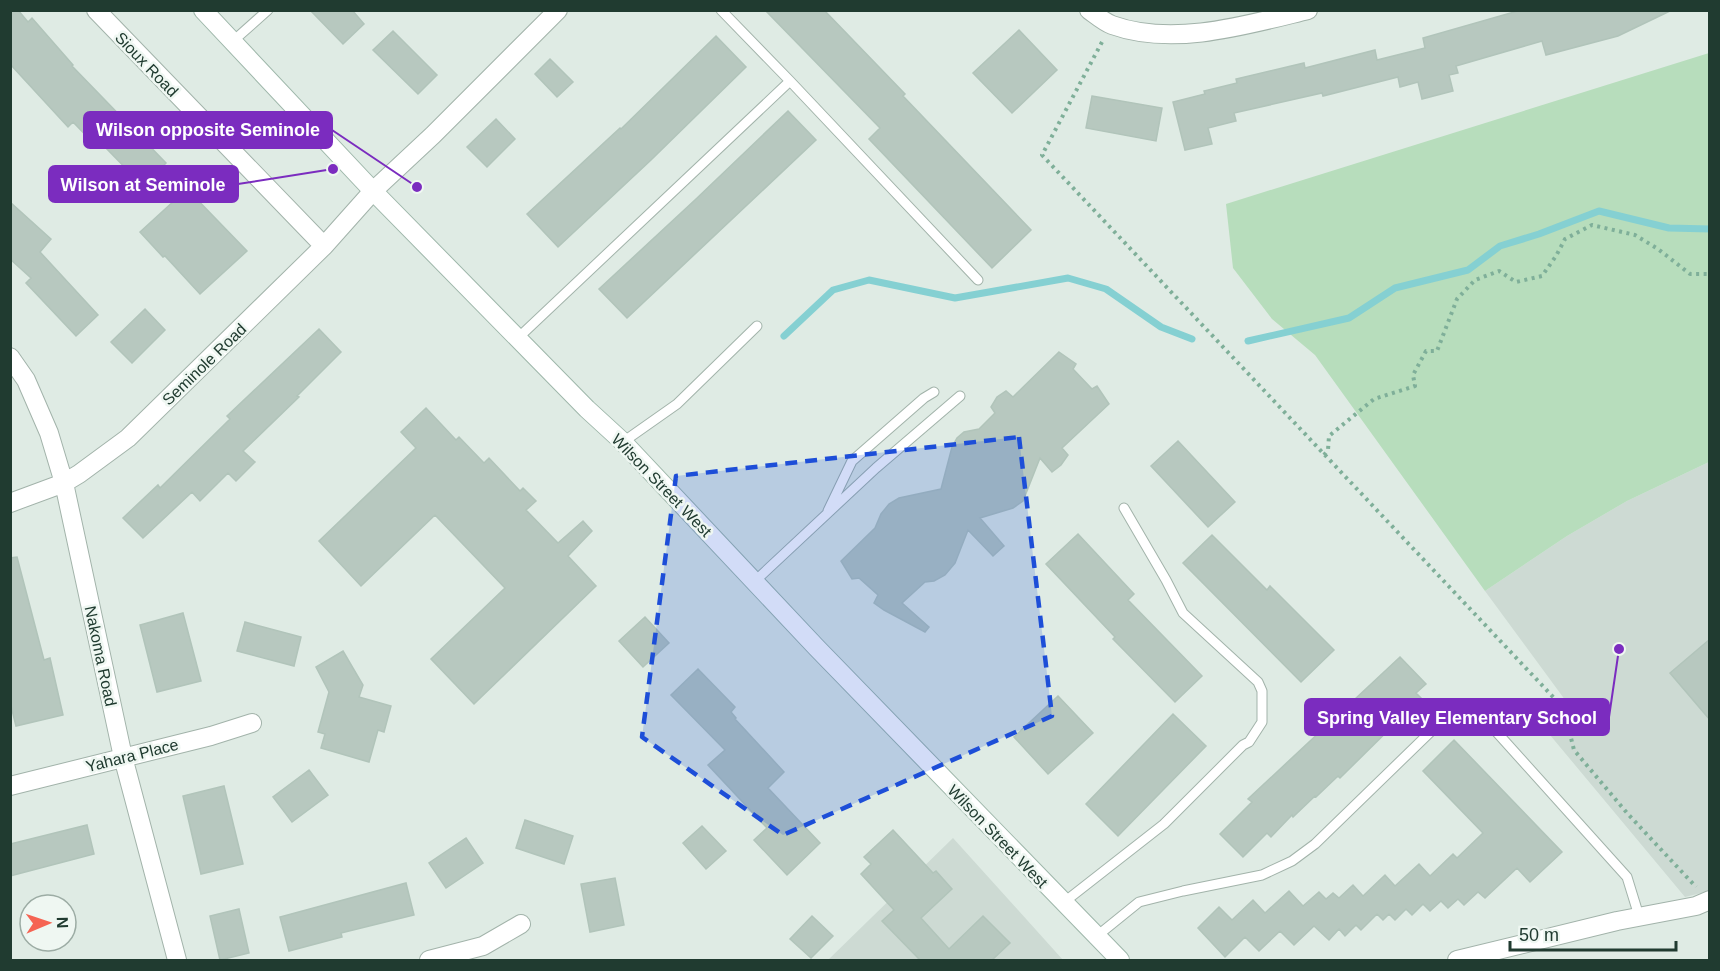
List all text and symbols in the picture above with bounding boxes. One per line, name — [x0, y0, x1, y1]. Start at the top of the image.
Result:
street label: Sioux Road — [112, 29, 181, 100]
callout: Wilson opposite Seminole — [84, 112, 332, 148]
text: Wilson opposite Seminole — [96, 120, 320, 140]
callout: Wilson at Seminole — [49, 166, 238, 202]
text: Wilson at Seminole — [61, 175, 225, 195]
street label: Seminole Road — [159, 320, 250, 408]
street label: Wilson Street West — [608, 431, 715, 540]
street label: Nakoma Road — [82, 604, 119, 708]
callout: Spring Valley Elementary School — [1305, 699, 1609, 735]
text: Spring Valley Elementary School — [1317, 708, 1597, 728]
street label: Yahara Place — [84, 736, 180, 775]
street label: Wilson Street West — [944, 782, 1051, 891]
north arrow — [18, 893, 78, 953]
scale bar — [1510, 914, 1676, 952]
text: N — [54, 916, 71, 929]
text: 50 m — [1519, 925, 1559, 945]

